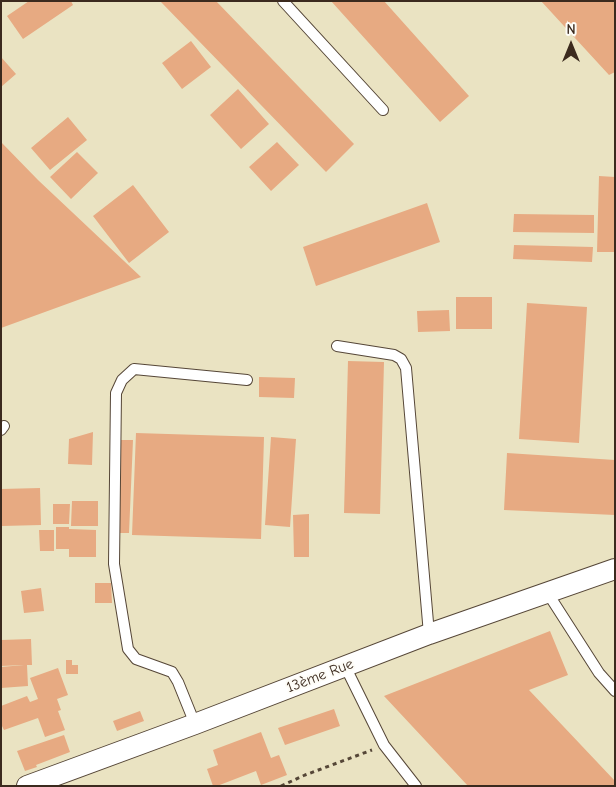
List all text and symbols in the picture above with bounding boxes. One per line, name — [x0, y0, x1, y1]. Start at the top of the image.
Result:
north arrow — [546, 20, 596, 70]
text: N — [566, 21, 576, 38]
street label: 13ème Rue — [284, 655, 356, 697]

